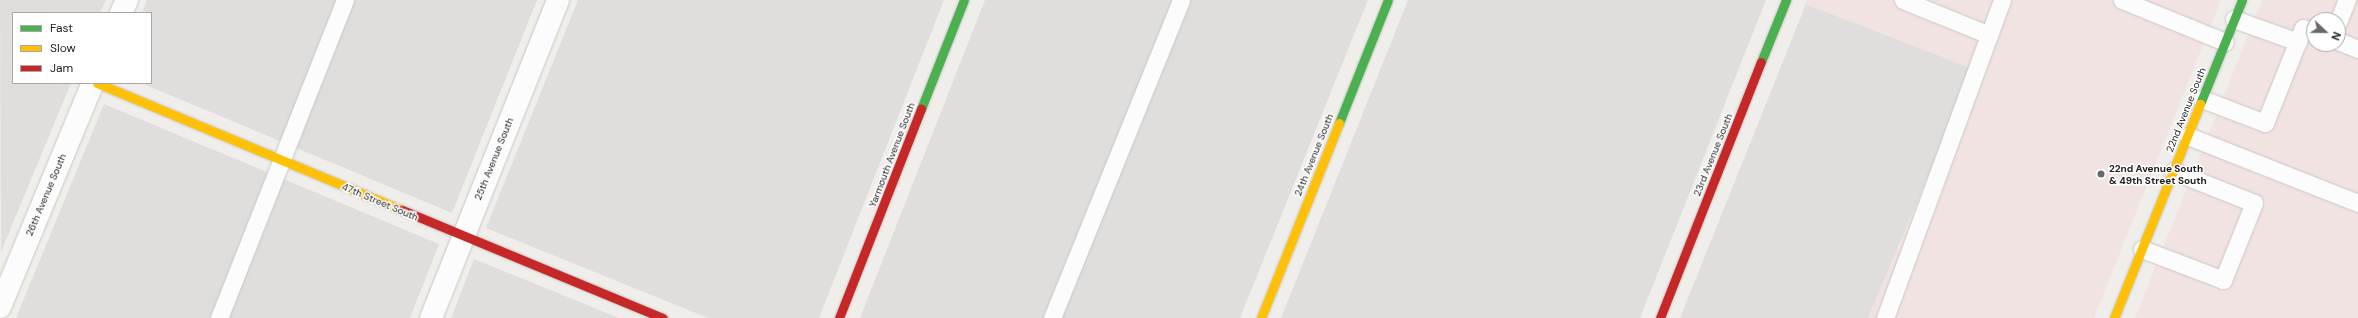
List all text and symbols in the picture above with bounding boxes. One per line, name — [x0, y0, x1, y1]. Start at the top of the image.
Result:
legend — [12, 12, 152, 84]
north arrow — [2306, 12, 2346, 52]
text: Fast — [50, 20, 73, 36]
text: N — [2328, 30, 2344, 42]
text: Slow — [50, 40, 76, 56]
text: Jam — [50, 60, 73, 76]
street label: 22nd Avenue South — [2164, 66, 2208, 154]
street label: Yarmouth Avenue South — [867, 101, 917, 209]
street label: 24th Avenue South — [1292, 112, 1336, 198]
street label: 23rd Avenue South — [1691, 112, 1735, 198]
street label: 25th Avenue South — [472, 116, 516, 202]
street label: 26th Avenue South — [23, 152, 69, 238]
place label: 22nd Avenue South & 49th Street South — [2109, 162, 2207, 186]
marker: 22nd Avenue South & 49th Street South — [2096, 169, 2106, 179]
street label: 47th Street South — [340, 180, 420, 224]

